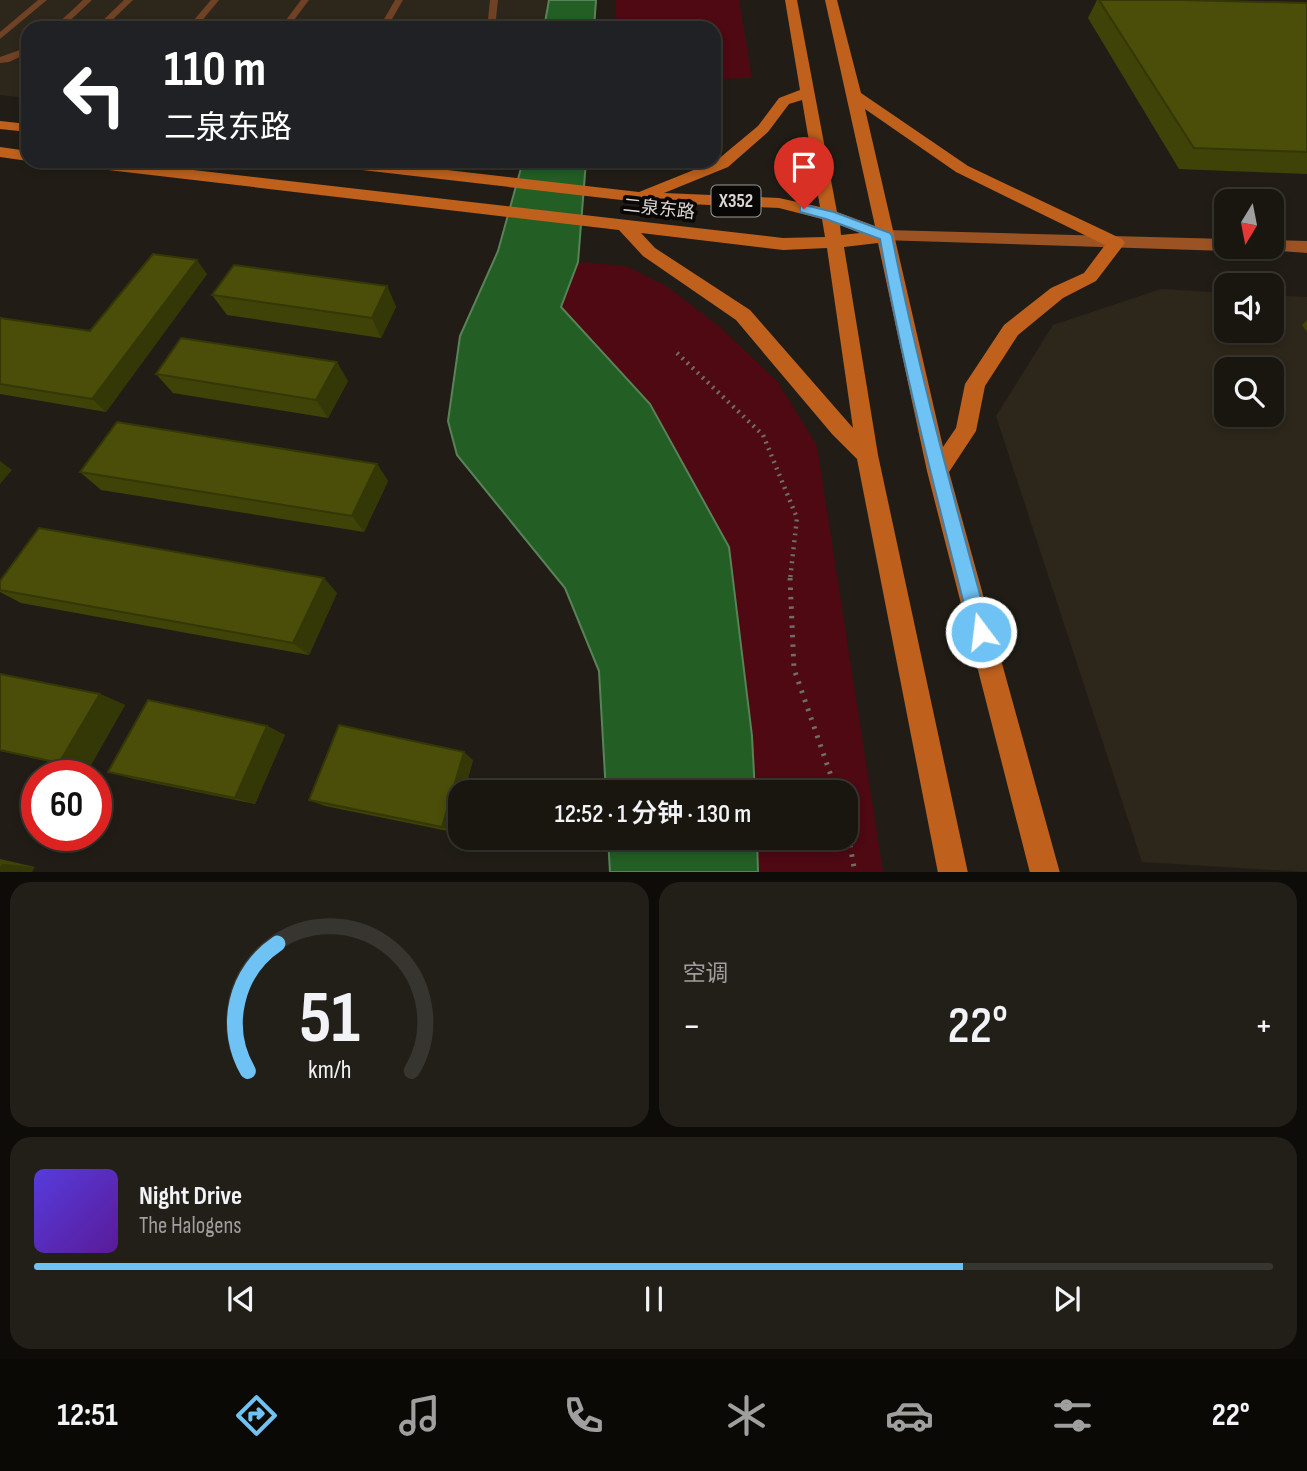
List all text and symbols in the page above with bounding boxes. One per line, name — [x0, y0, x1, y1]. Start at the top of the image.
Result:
text: 110 m — [164, 41, 266, 100]
icon: left — [49, 49, 140, 140]
text: 二泉东路 — [164, 109, 292, 148]
pin — [774, 137, 834, 209]
icon: arrive — [785, 148, 823, 186]
road number: X352 — [712, 186, 760, 216]
north arrow — [1214, 189, 1284, 259]
map controls — [1214, 189, 1284, 427]
street label: 二泉东路 — [622, 195, 696, 223]
button: sound — [1214, 273, 1284, 343]
button: search — [1214, 357, 1284, 427]
position arrow — [944, 595, 1018, 669]
speed limit sign: 60 — [21, 760, 112, 851]
text: 12:52 · 1 分钟 · 130 m — [555, 799, 751, 830]
text: 空调 — [683, 960, 729, 988]
text: 51 — [299, 975, 360, 1063]
text: 22° — [948, 995, 1008, 1058]
text: − — [683, 1004, 701, 1049]
text: + — [1254, 1004, 1273, 1049]
text: km/h — [308, 1054, 351, 1085]
text: Night Drive — [139, 1181, 242, 1212]
text: The Halogens — [139, 1212, 242, 1240]
icon: previous — [222, 1280, 260, 1318]
icon: pause — [635, 1280, 673, 1318]
icon: next — [1048, 1280, 1086, 1318]
icon: directions — [232, 1391, 281, 1440]
icon: music — [395, 1391, 444, 1440]
icon: phone — [559, 1391, 608, 1440]
icon: climate — [722, 1391, 771, 1440]
icon: car — [885, 1391, 934, 1440]
icon: filters — [1048, 1391, 1097, 1440]
text: 12:51 — [57, 1396, 118, 1435]
text: 22° — [1212, 1396, 1250, 1435]

